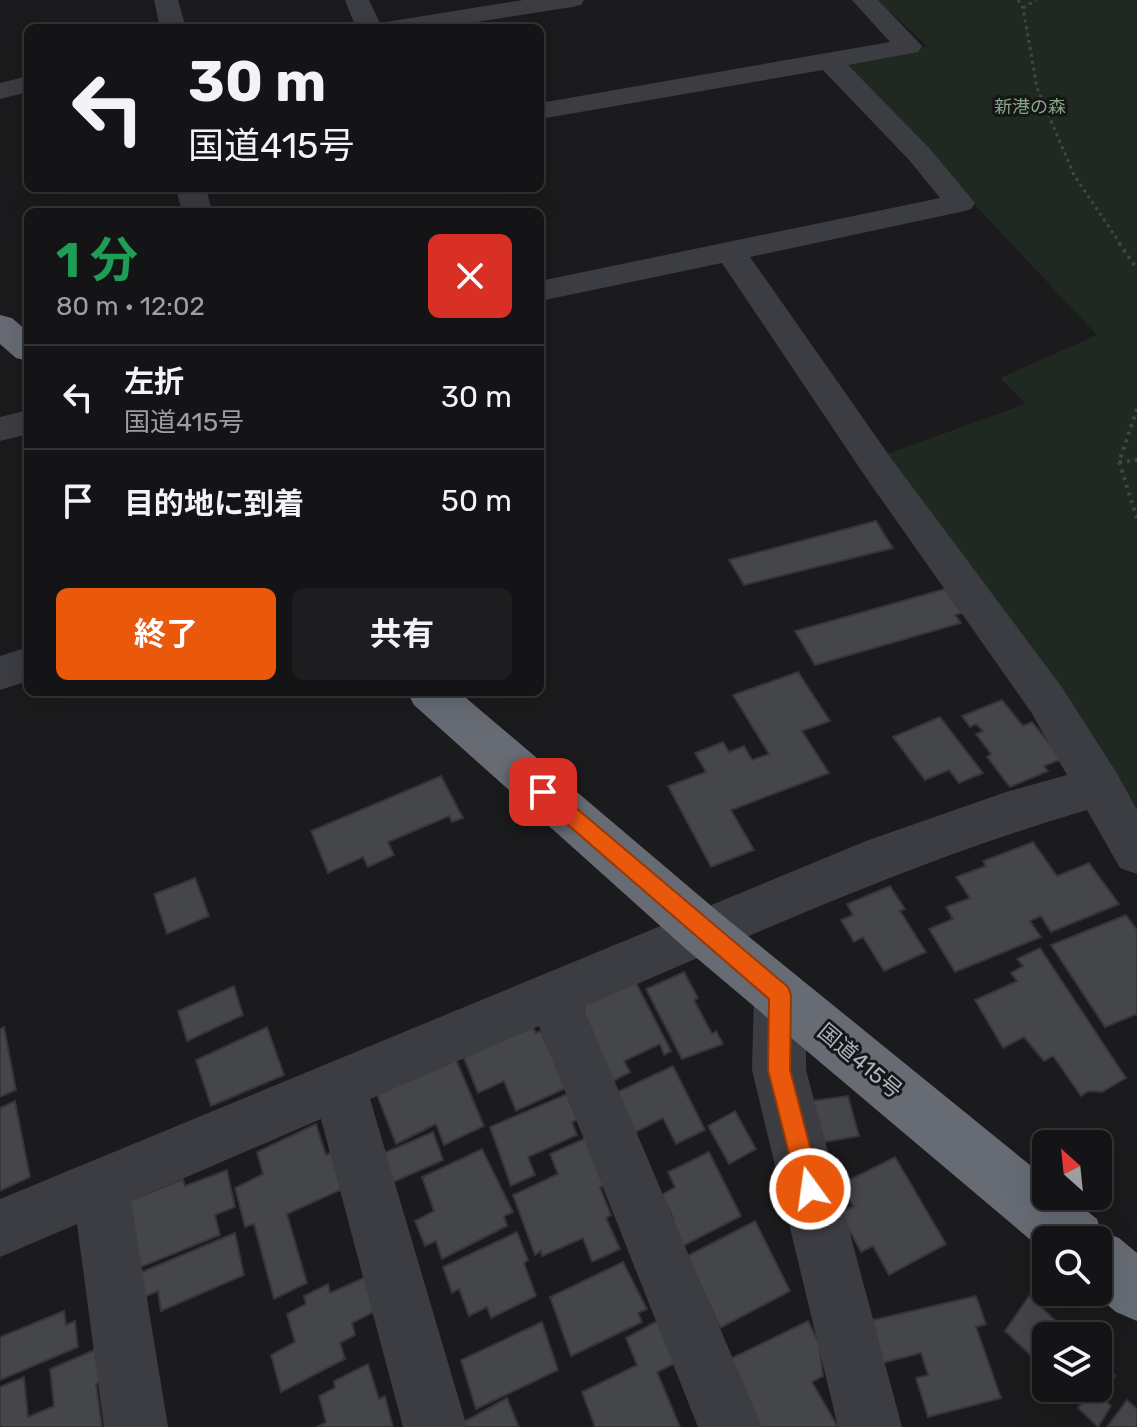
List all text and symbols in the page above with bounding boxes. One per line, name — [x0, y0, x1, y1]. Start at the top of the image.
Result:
text: 30 m — [188, 49, 326, 115]
icon: left — [56, 56, 160, 160]
park label: 新港の森 — [994, 96, 1066, 118]
text: 国道415号 — [188, 124, 354, 167]
text: 1 分 — [56, 232, 138, 289]
button: close — [428, 234, 512, 318]
text: 80 m · 12:02 — [56, 291, 205, 322]
text: 左折 — [124, 364, 184, 400]
icon: left — [56, 375, 100, 419]
text: 30 m — [441, 379, 512, 415]
text: 国道415号 — [124, 407, 244, 438]
icon: arrive — [56, 479, 100, 523]
text: 50 m — [441, 483, 512, 519]
text: 目的地に到着 — [124, 486, 304, 522]
button: 終了 — [56, 588, 276, 680]
button: 共有 — [292, 588, 512, 680]
pin — [509, 758, 577, 826]
icon: arrive — [521, 770, 565, 814]
street label: 国道415号 — [812, 1018, 908, 1104]
north arrow — [1032, 1130, 1112, 1210]
map controls — [1032, 1130, 1112, 1402]
position arrow — [768, 1147, 852, 1231]
button: search — [1032, 1226, 1112, 1306]
button: layers — [1032, 1322, 1112, 1402]

